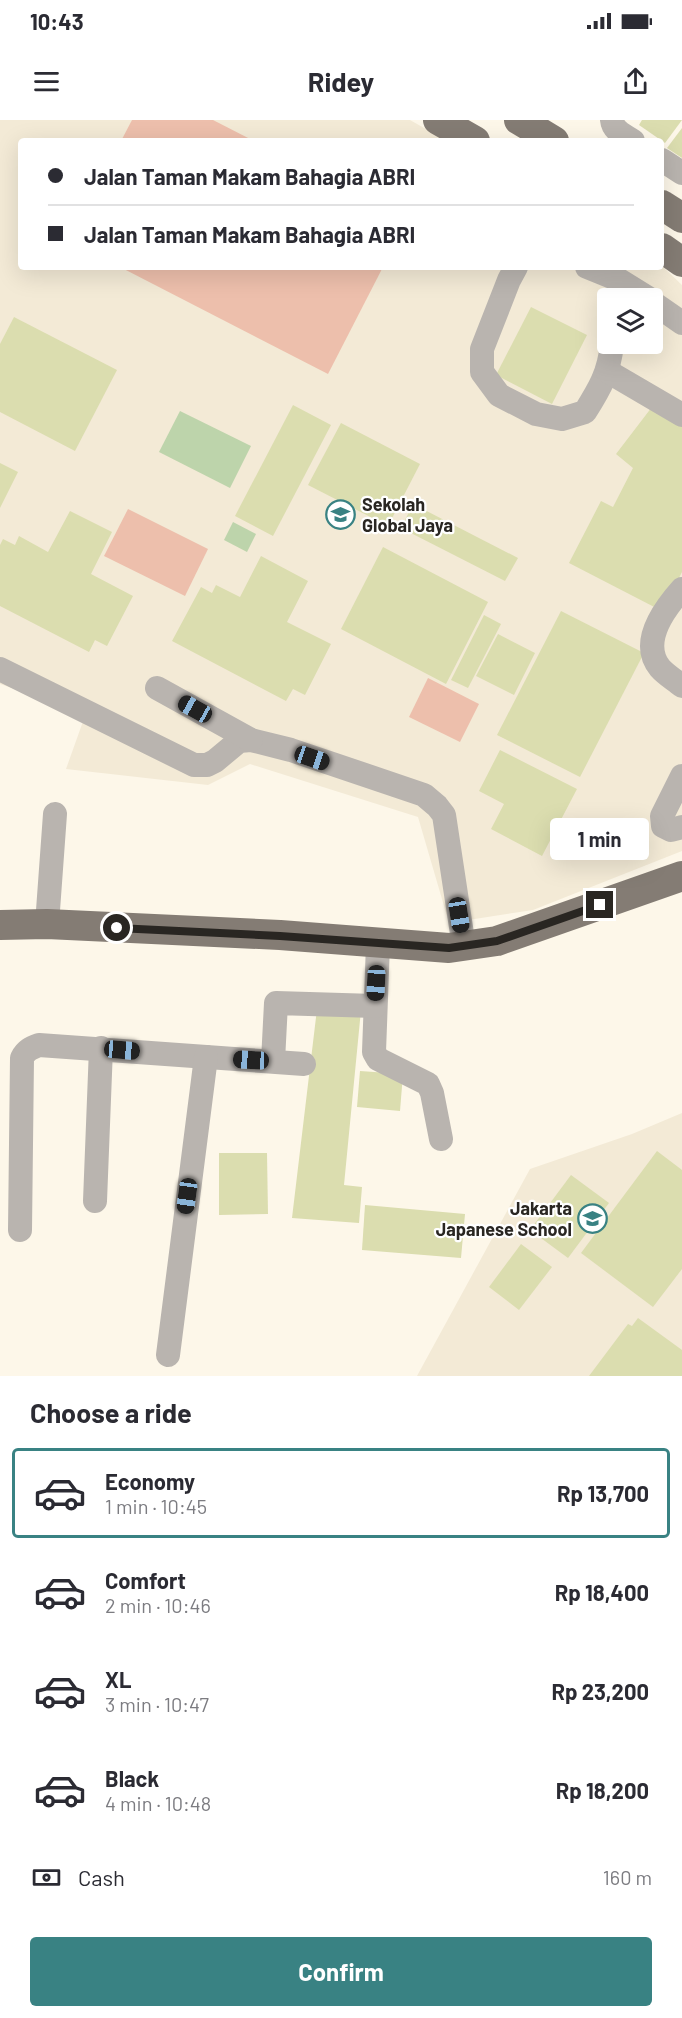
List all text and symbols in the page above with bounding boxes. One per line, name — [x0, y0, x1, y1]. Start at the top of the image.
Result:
text: 10:43 — [30, 8, 84, 34]
icon: menu — [30, 65, 63, 98]
text: Ridey — [308, 65, 374, 97]
icon: share — [619, 65, 652, 98]
text: Jalan Taman Makam Bahagia ABRI — [84, 163, 415, 189]
text: Jalan Taman Makam Bahagia ABRI — [84, 221, 415, 247]
map controls — [597, 288, 663, 354]
button: layers — [597, 288, 663, 354]
place label: Sekolah Global Jaya — [362, 493, 453, 536]
school or university icon: Sekolah Global Jaya — [325, 498, 357, 530]
car — [175, 692, 215, 726]
car — [292, 744, 332, 772]
callout: 1 min — [550, 818, 650, 860]
text: 1 min — [578, 827, 621, 851]
route end — [586, 891, 613, 918]
car — [447, 896, 471, 934]
route start — [103, 914, 130, 941]
car — [366, 965, 386, 1001]
car — [103, 1039, 141, 1061]
car — [233, 1050, 269, 1070]
car — [176, 1177, 198, 1215]
place label: Jakarta Japanese School — [436, 1197, 572, 1240]
school or university icon: Jakarta Japanese School — [577, 1202, 609, 1234]
text: Choose a ride — [30, 1396, 192, 1428]
icon: car — [33, 1466, 87, 1520]
text: Economy — [105, 1468, 195, 1494]
text: Rp 13,700 — [557, 1480, 649, 1506]
text: 1 min · 10:45 — [105, 1494, 207, 1518]
icon: car — [33, 1565, 87, 1619]
text: Comfort — [105, 1567, 186, 1593]
text: Rp 18,400 — [555, 1579, 649, 1605]
text: 2 min · 10:46 — [105, 1593, 211, 1617]
icon: car — [33, 1664, 87, 1718]
text: XL — [105, 1666, 131, 1692]
text: Rp 23,200 — [551, 1678, 649, 1704]
text: 3 min · 10:47 — [105, 1692, 209, 1716]
icon: car — [33, 1763, 87, 1817]
text: Black — [105, 1765, 159, 1791]
text: Rp 18,200 — [556, 1777, 649, 1803]
text: 4 min · 10:48 — [105, 1791, 211, 1815]
icon: cash — [30, 1861, 63, 1894]
text: Cash — [78, 1864, 125, 1890]
text: 160 m — [603, 1865, 652, 1889]
button: Confirm — [30, 1937, 652, 2006]

